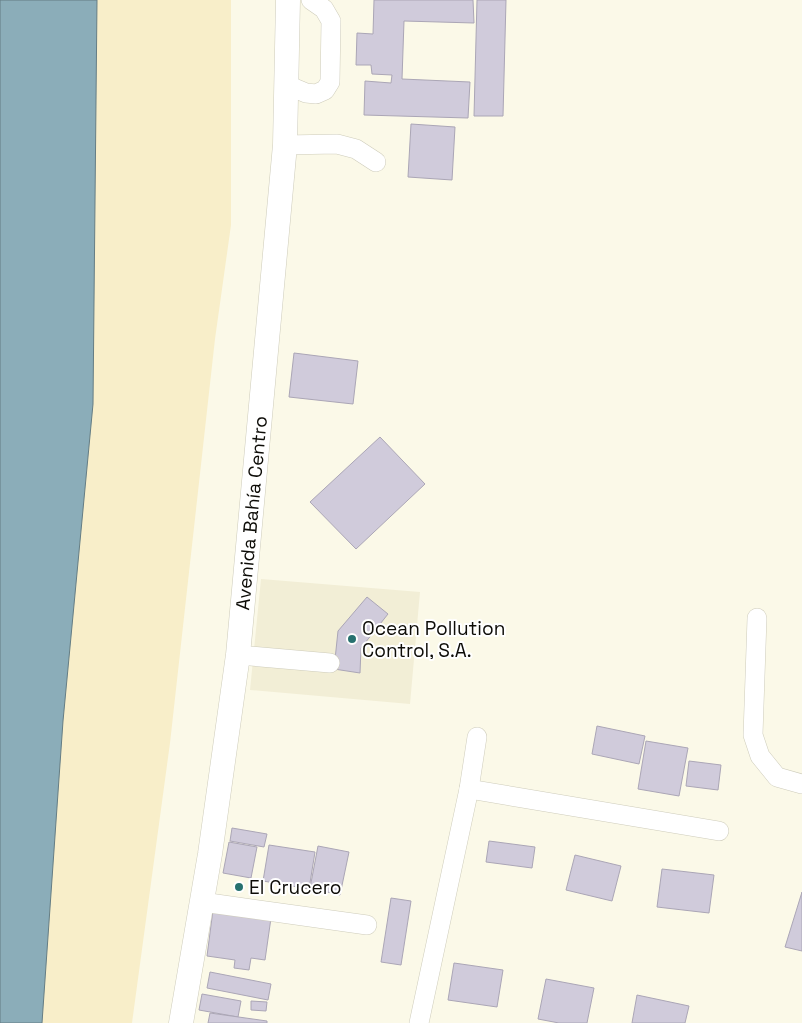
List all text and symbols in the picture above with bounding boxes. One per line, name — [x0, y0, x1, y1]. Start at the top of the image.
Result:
street label: Avenida Bahía Centro — [230, 415, 273, 611]
place label: Ocean Pollution Control, S.A. — [362, 616, 505, 663]
marker: Ocean Pollution Control, S.A. — [346, 633, 358, 645]
place label: El Crucero — [249, 875, 341, 900]
marker: El Crucero — [233, 881, 245, 893]

